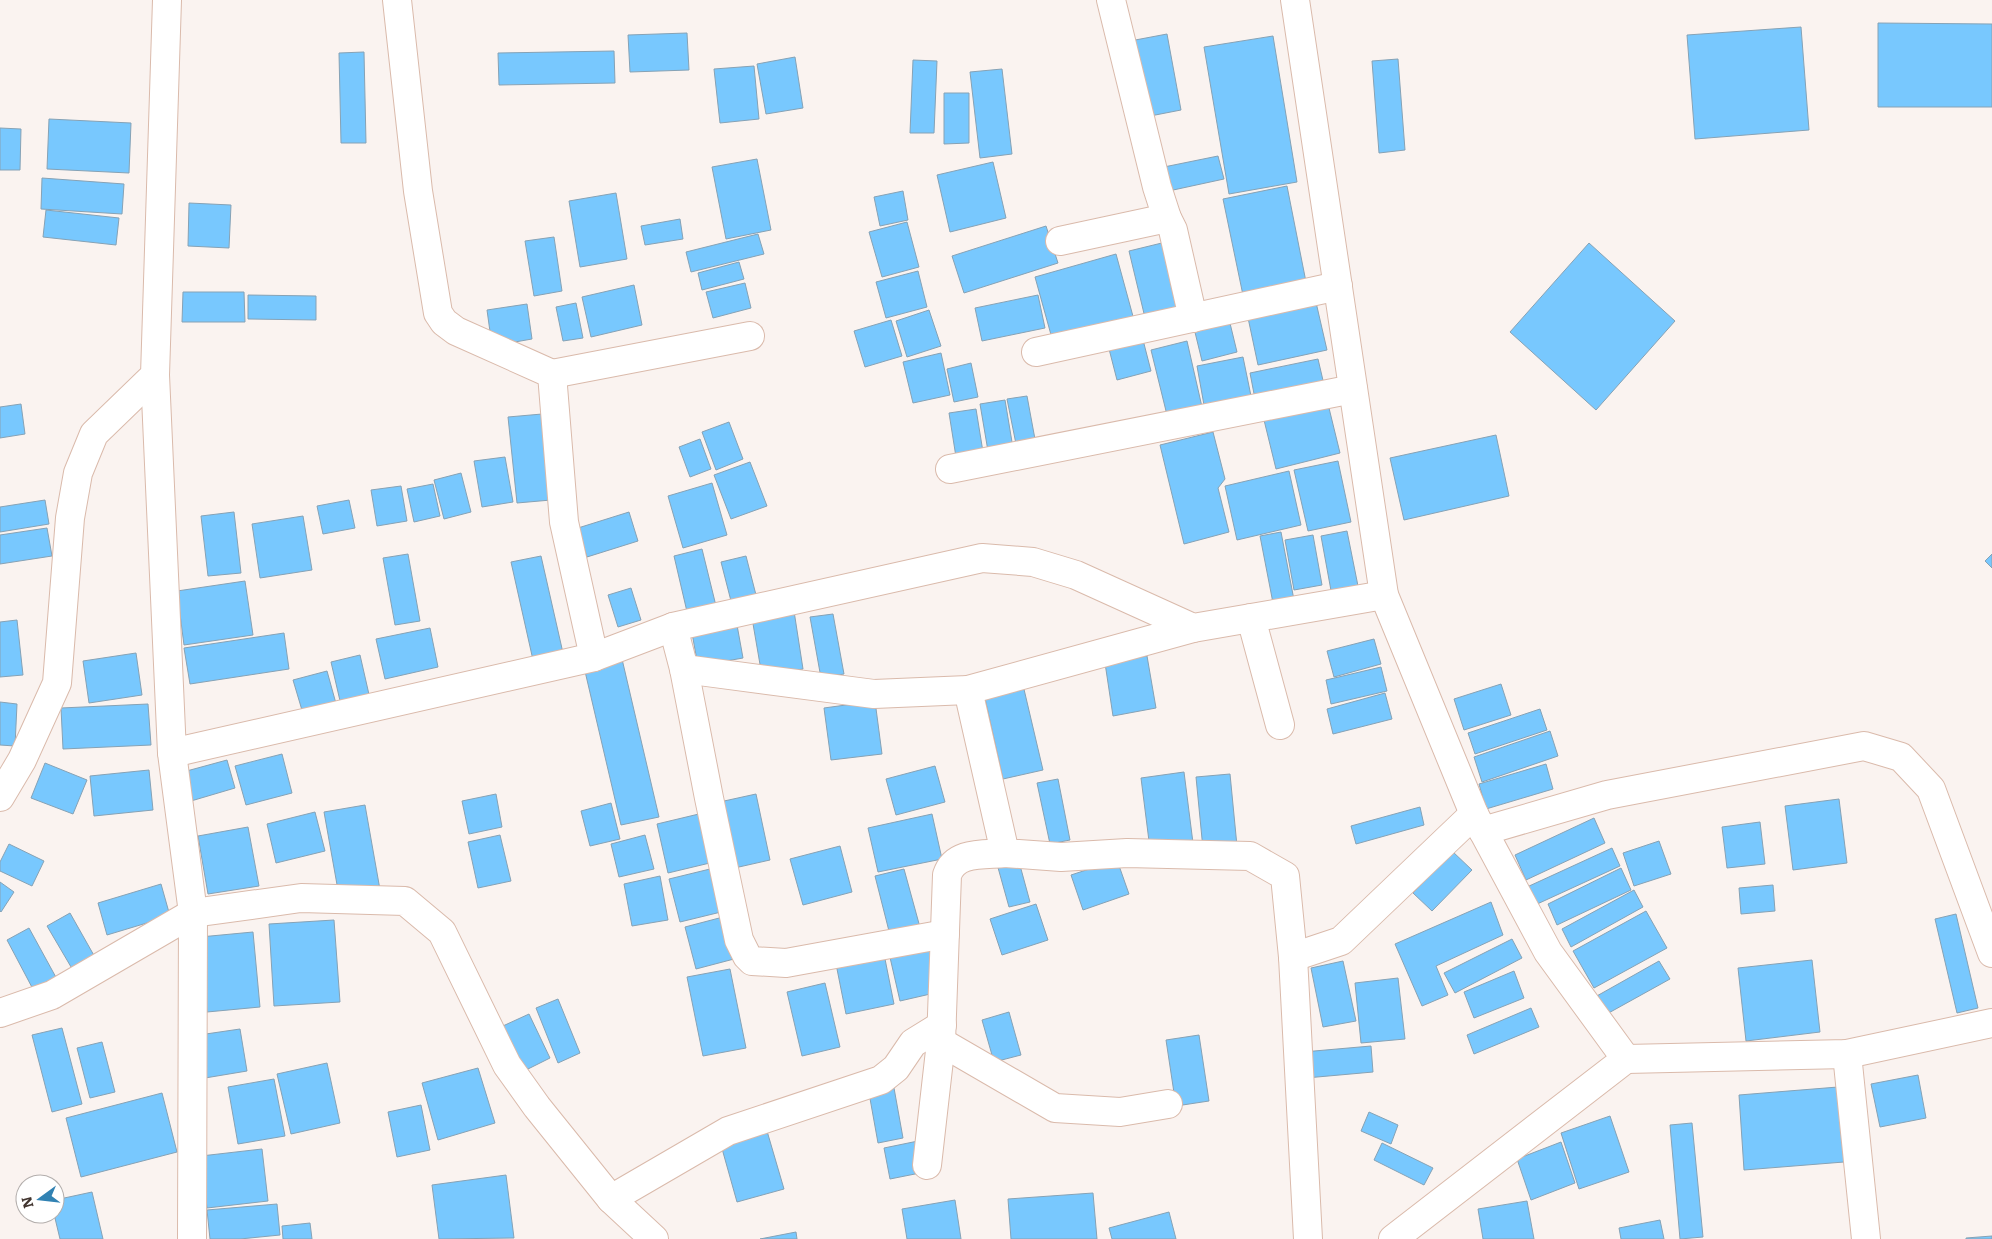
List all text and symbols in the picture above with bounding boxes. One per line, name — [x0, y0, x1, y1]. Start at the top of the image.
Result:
north arrow — [15, 1174, 65, 1224]
text: N — [15, 1194, 38, 1211]

